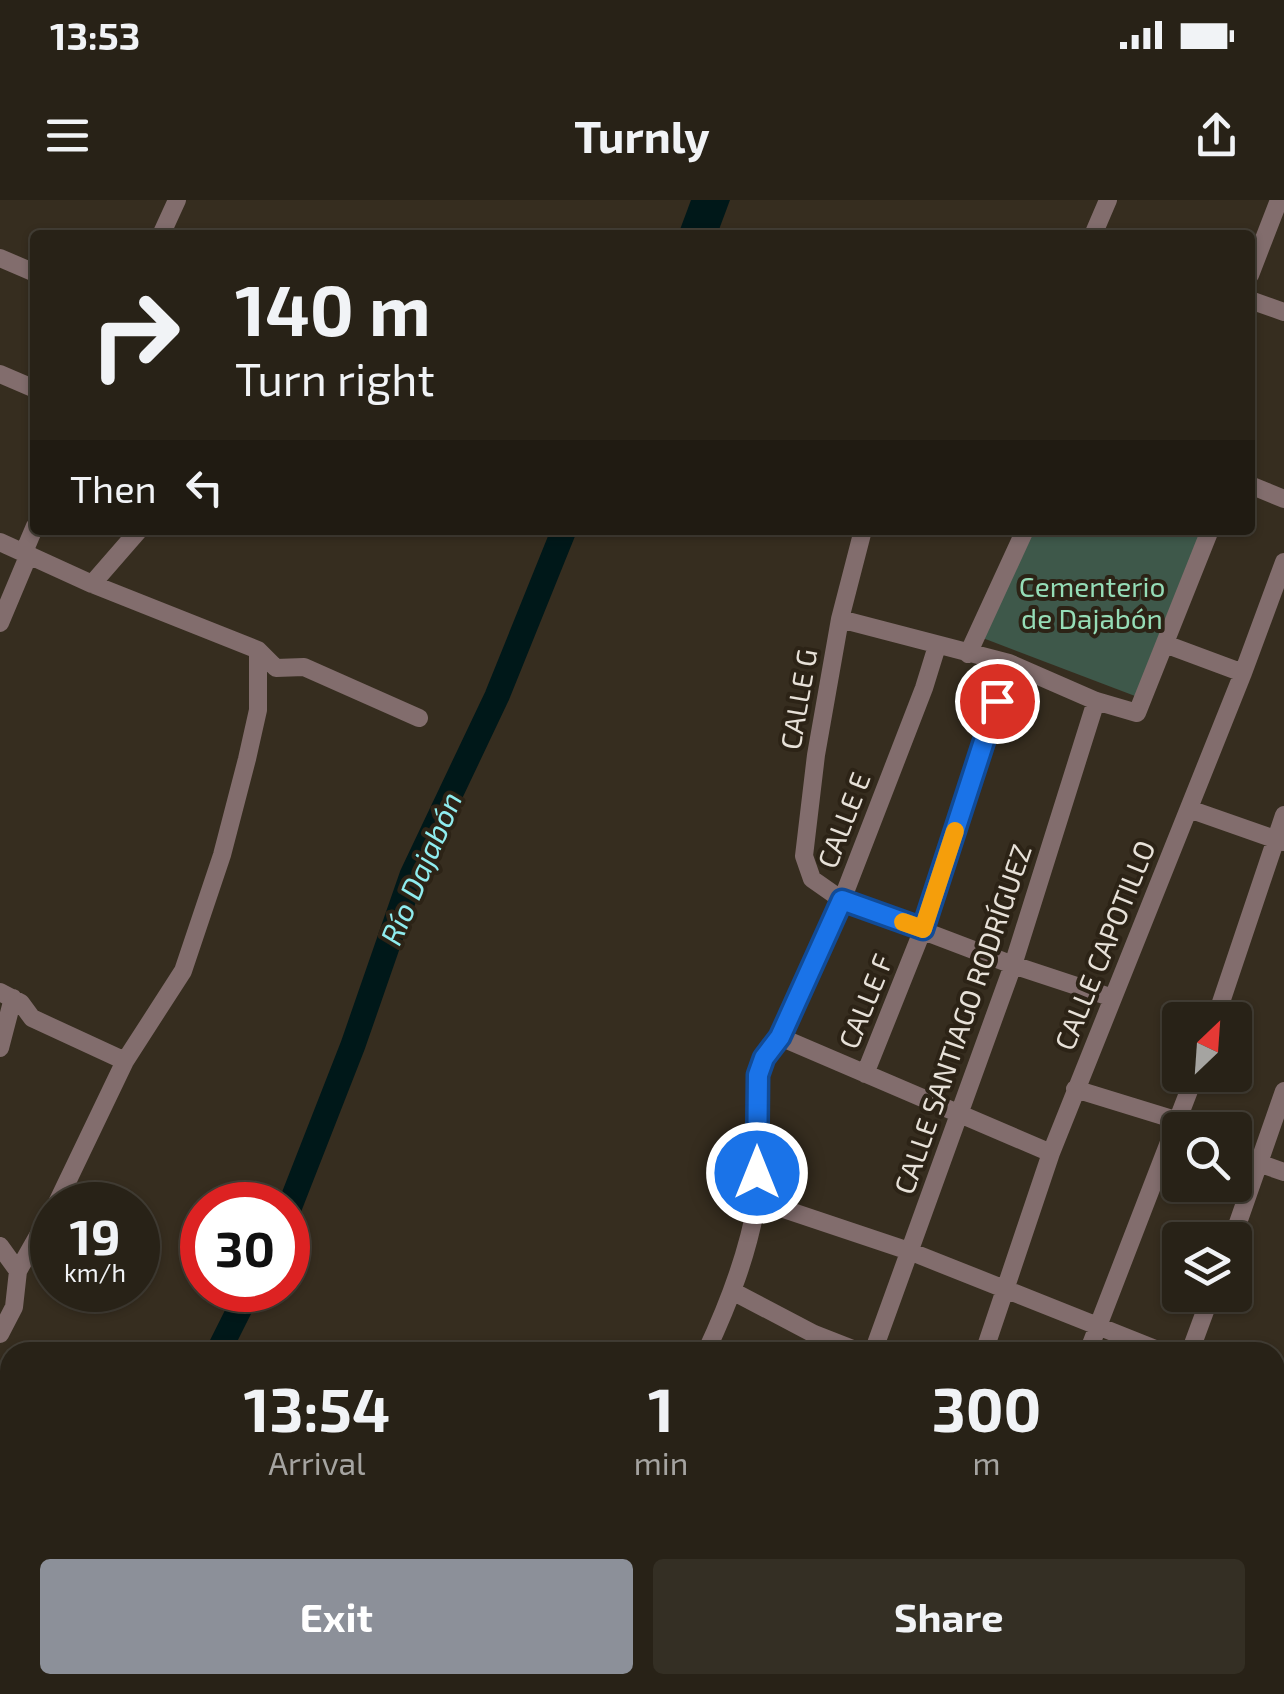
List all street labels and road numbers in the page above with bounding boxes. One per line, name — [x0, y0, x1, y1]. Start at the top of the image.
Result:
street label: CALLE G — [772, 646, 824, 752]
street label: CALLE E — [809, 767, 877, 873]
street label: CALLE CAPOTILLO — [1046, 835, 1162, 1055]
street label: CALLE SANTIAGO RODRÍGUEZ — [886, 840, 1038, 1198]
street label: CALLE F — [831, 949, 899, 1053]

